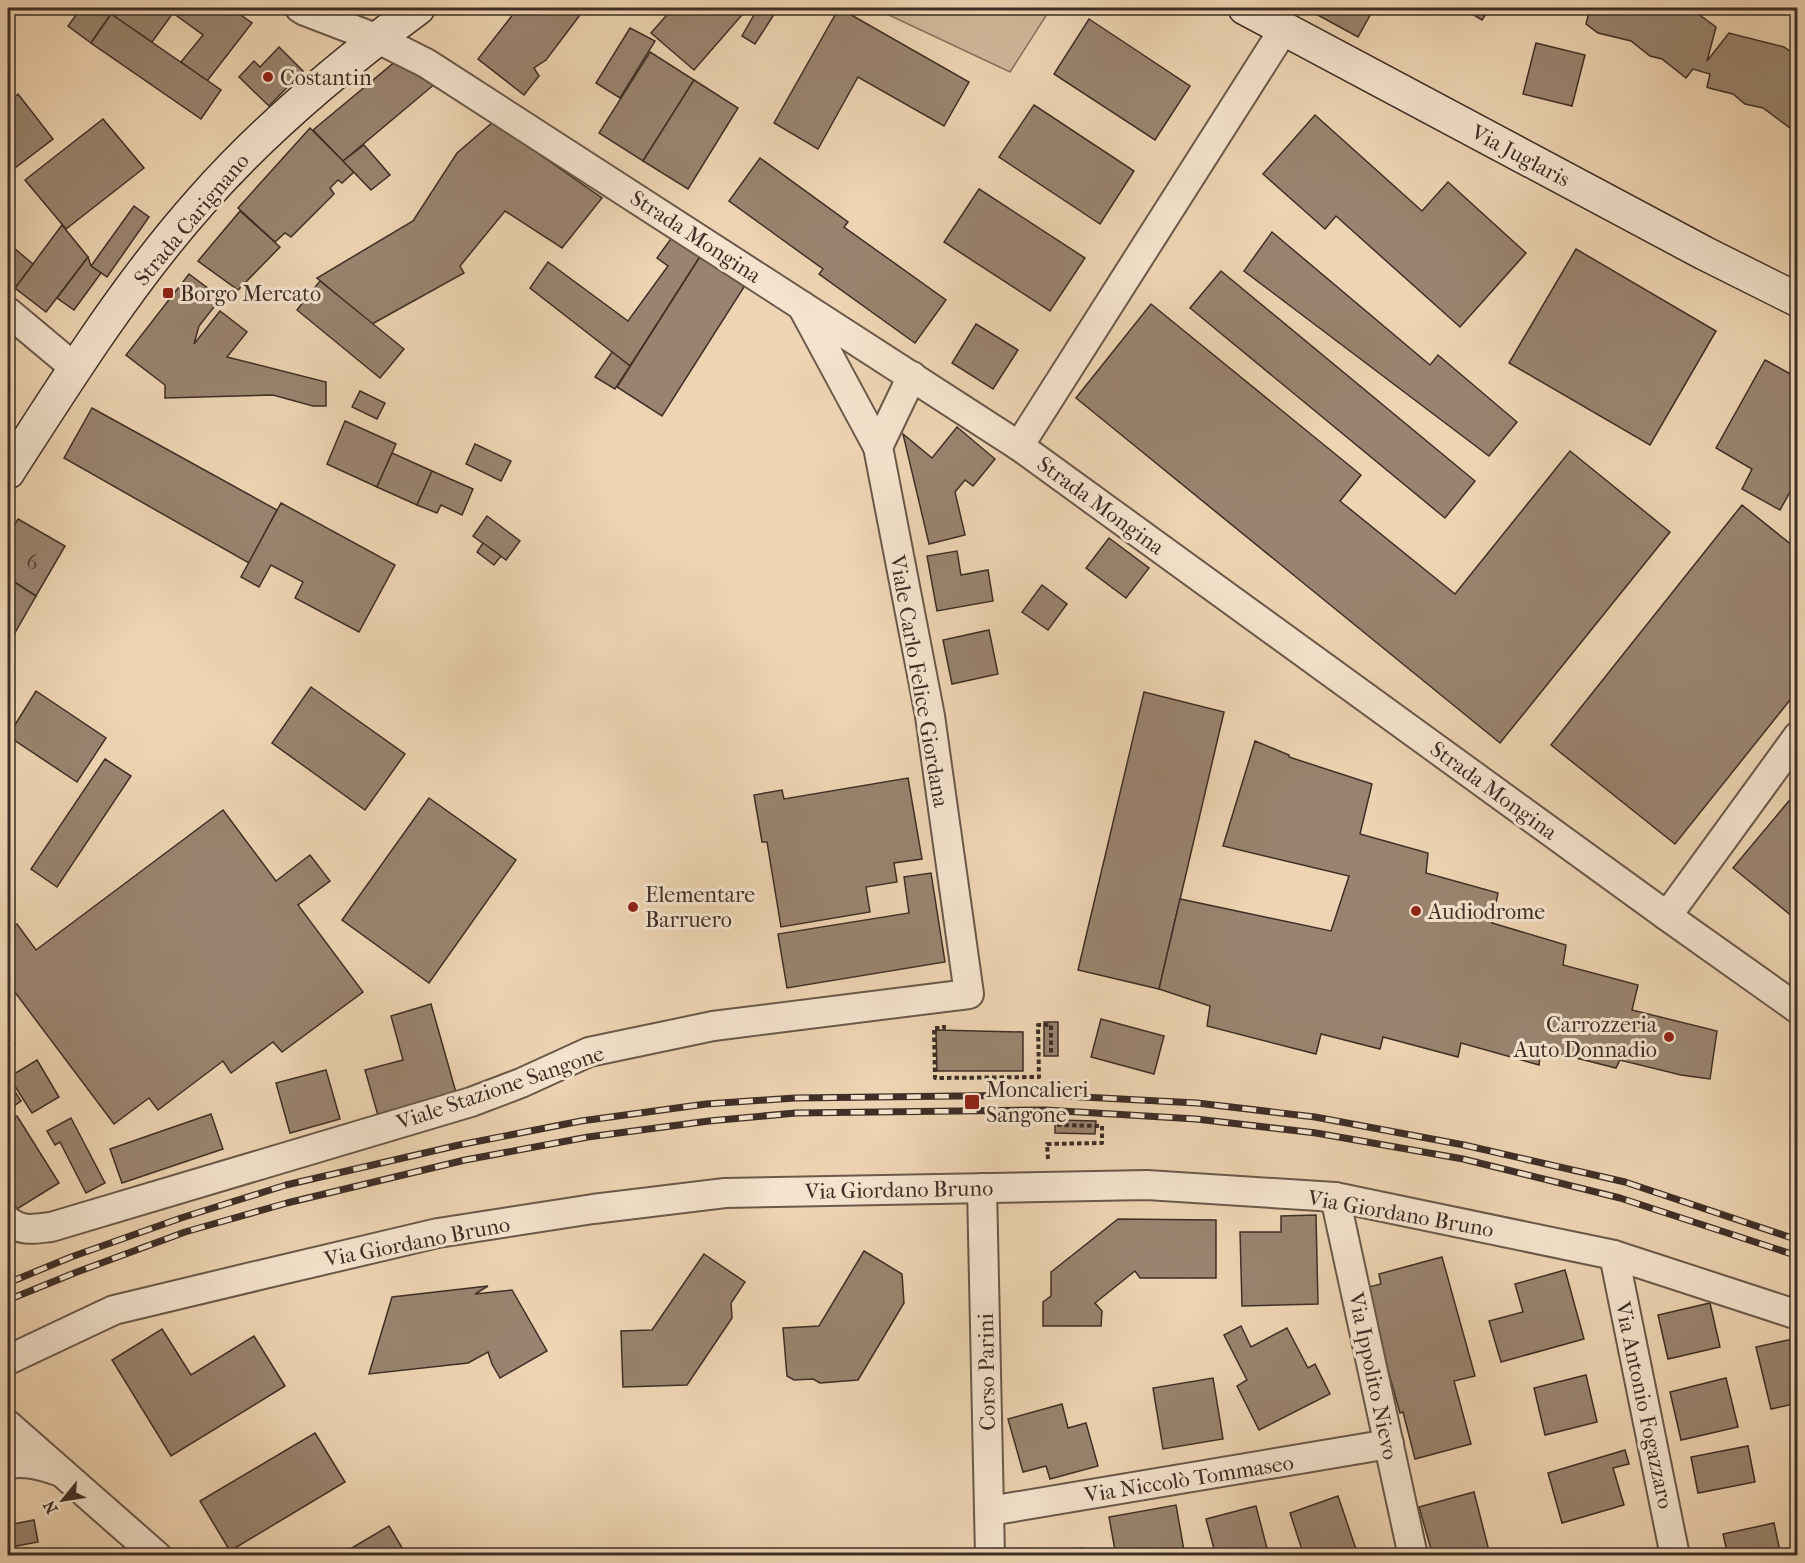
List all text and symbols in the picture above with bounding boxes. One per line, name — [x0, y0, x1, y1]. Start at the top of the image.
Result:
place label: Costantin — [280, 65, 372, 91]
marker: Costantin — [261, 70, 275, 84]
street label: Via Juglaris — [1466, 119, 1574, 193]
street label: Strada Carignano — [129, 148, 255, 291]
street label: Strada Mongina — [625, 185, 766, 289]
place label: Borgo Mercato — [180, 281, 321, 307]
marker: Borgo Mercato — [161, 286, 175, 300]
street label: Strada Mongina — [1032, 451, 1170, 561]
house number: 6 — [27, 551, 38, 574]
street label: Viale Carlo Felice Giordana — [884, 552, 954, 810]
street label: Strada Mongina — [1425, 736, 1563, 846]
place label: Elementare Barruero — [645, 882, 755, 933]
place label: Audiodrome — [1427, 899, 1545, 925]
marker: Elementare Barruero — [626, 900, 640, 914]
marker: Audiodrome — [1409, 904, 1423, 918]
place label: Carrozzeria Auto Donnadio — [1513, 1012, 1658, 1063]
marker: Carrozzeria Auto Donnadio — [1662, 1030, 1676, 1044]
street label: Viale Stazione Sangone — [392, 1040, 608, 1136]
place label: Moncalieri Sangone — [986, 1077, 1089, 1128]
marker: Moncalieri Sangone — [963, 1093, 981, 1111]
street label: Via Giordano Bruno — [804, 1175, 993, 1205]
street label: Via Giordano Bruno — [1305, 1185, 1496, 1243]
street label: Via Giordano Bruno — [321, 1211, 512, 1273]
street label: Via Ippolito Nievo — [1342, 1289, 1403, 1462]
street label: Via Antonio Fogazzaro — [1609, 1298, 1679, 1511]
street label: Corso Parini — [973, 1312, 1001, 1431]
street label: Via Niccolò Tommaseo — [1082, 1450, 1296, 1509]
north arrow — [33, 1470, 93, 1530]
text: N — [39, 1496, 62, 1517]

